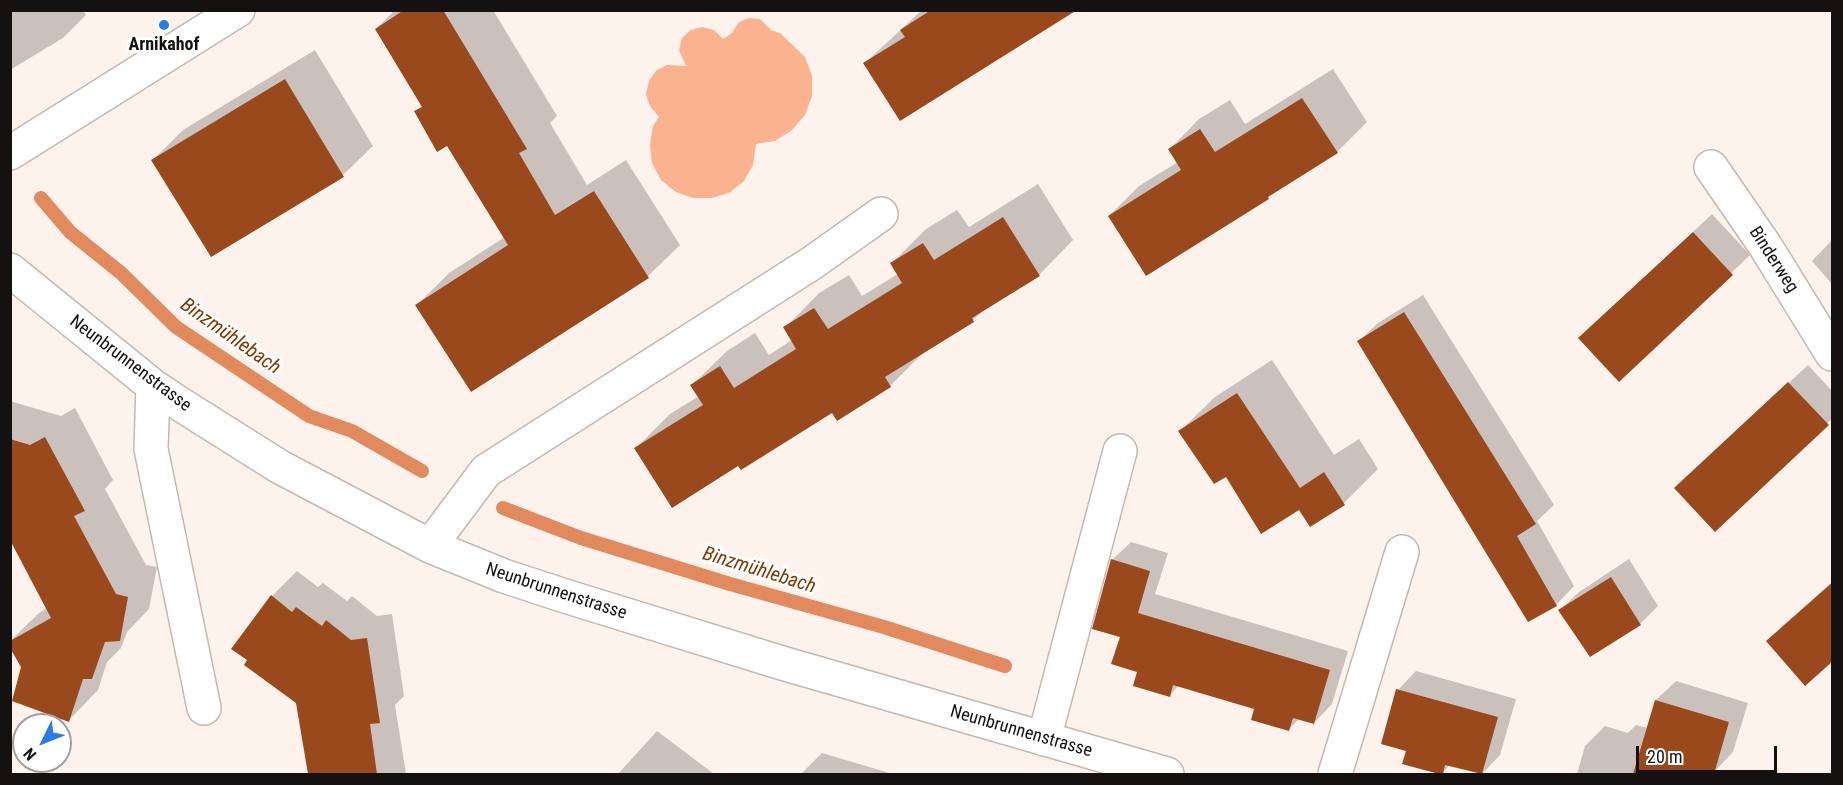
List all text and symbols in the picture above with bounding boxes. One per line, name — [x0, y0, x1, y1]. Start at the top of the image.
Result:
marker: Arnikahof — [157, 18, 171, 32]
place label: Arnikahof — [129, 34, 199, 56]
street label: Binderweg — [1744, 223, 1802, 297]
water label: Binzmühlebach — [175, 294, 285, 380]
street label: Neunbrunnenstrasse — [65, 311, 195, 417]
water label: Binzmühlebach — [700, 542, 818, 600]
street label: Neunbrunnenstrasse — [483, 559, 629, 625]
street label: Neunbrunnenstrasse — [947, 701, 1095, 763]
north arrow — [12, 713, 72, 773]
scale bar — [1639, 734, 1780, 772]
text: N — [20, 744, 40, 764]
text: 20 m — [1647, 746, 1682, 767]

